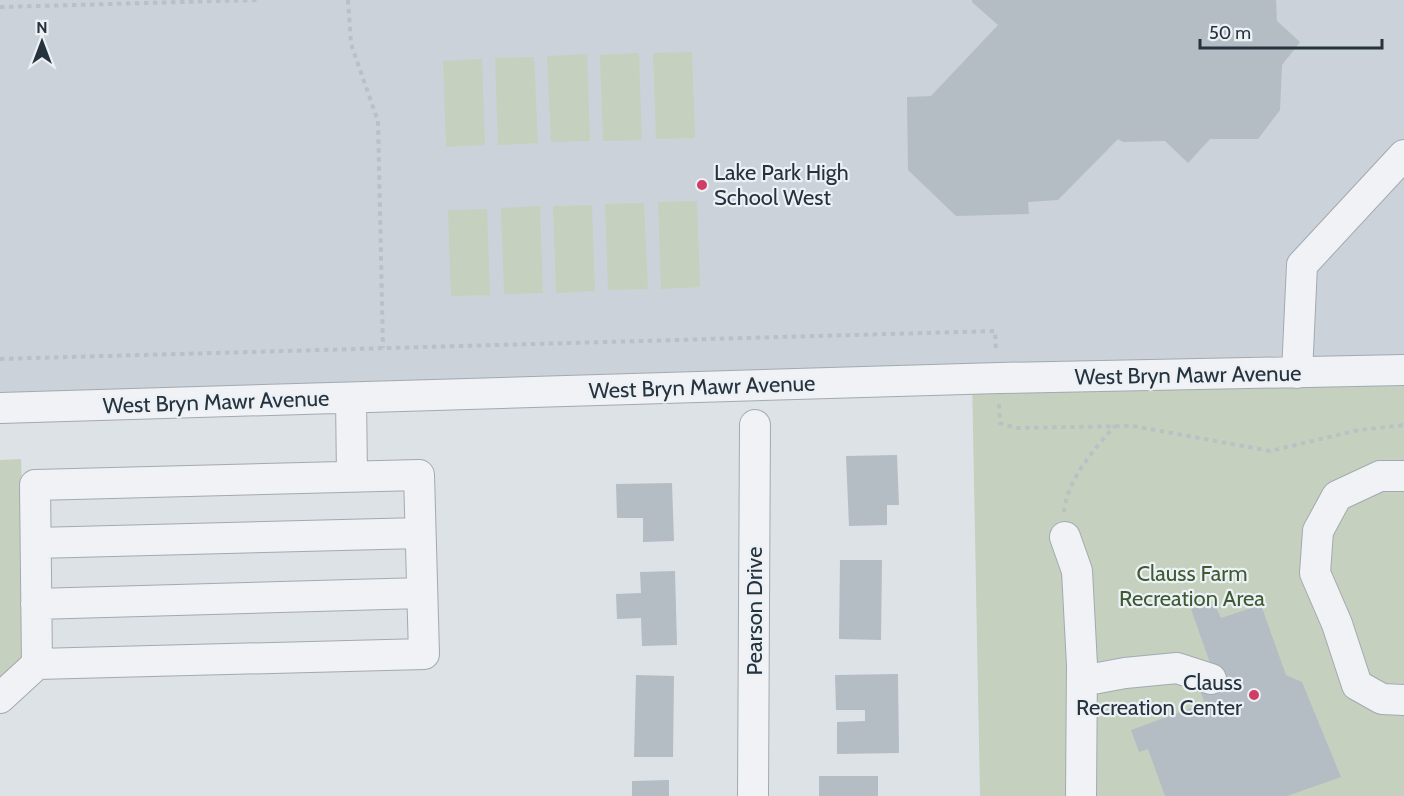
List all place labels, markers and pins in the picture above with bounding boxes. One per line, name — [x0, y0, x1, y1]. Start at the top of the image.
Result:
place label: Lake Park High School West — [714, 159, 849, 211]
marker: Lake Park High School West — [695, 178, 709, 192]
place label: Clauss Recreation Center — [1076, 669, 1242, 721]
marker: Clauss Recreation Center — [1247, 688, 1261, 702]

